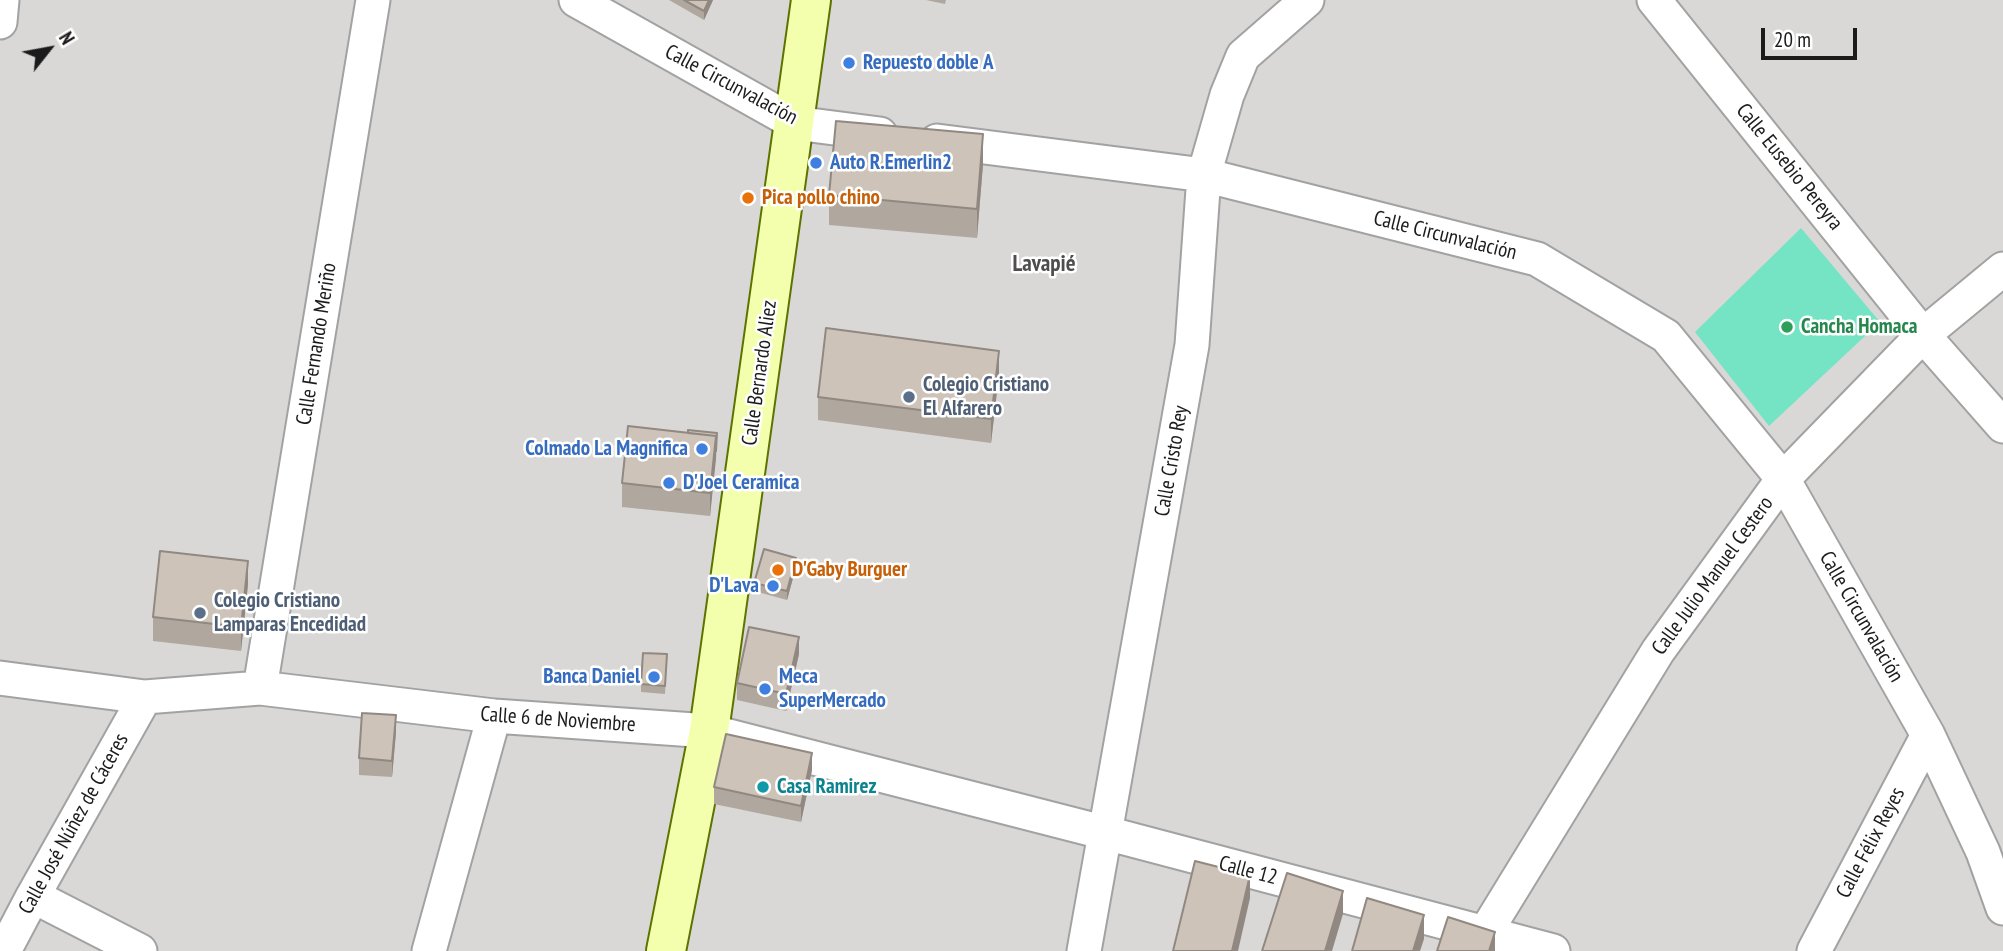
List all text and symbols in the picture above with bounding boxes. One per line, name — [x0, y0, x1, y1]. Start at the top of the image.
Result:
north arrow — [14, 14, 84, 84]
scale bar — [1765, 14, 1861, 58]
text: 20 m — [1774, 26, 1811, 53]
text: N — [54, 28, 80, 49]
street label: Calle Circunvalación — [660, 39, 802, 131]
place label: Repuesto doble A — [863, 50, 993, 76]
marker: Repuesto doble A — [841, 55, 857, 71]
street label: Calle Eusebio Pereyra — [1730, 99, 1848, 235]
place label: Auto R.Emerlin2 — [830, 150, 952, 176]
marker: Auto R.Emerlin2 — [808, 155, 824, 171]
place label: Pica pollo chino — [762, 185, 880, 211]
marker: Pica pollo chino — [740, 190, 756, 206]
street label: Calle Circunvalación — [1371, 206, 1519, 266]
district label: Lavapié — [1012, 250, 1076, 278]
street label: Calle Fernando Meriño — [292, 261, 342, 427]
street label: Calle Bernardo Aliez — [737, 299, 783, 447]
place label: Cancha Homaca — [1801, 314, 1917, 340]
marker: Cancha Homaca — [1779, 319, 1795, 335]
place label: Colegio Cristiano El Alfarero — [923, 372, 1049, 422]
marker: Colegio Cristiano El Alfarero — [901, 389, 917, 405]
street label: Calle Cristo Rey — [1150, 404, 1194, 518]
place label: Colmado La Magnifica — [525, 436, 688, 462]
marker: Colmado La Magnifica — [694, 441, 710, 457]
place label: D'Joel Ceramica — [683, 470, 799, 496]
marker: D'Joel Ceramica — [661, 475, 677, 491]
street label: Calle Julio Manuel Cestero — [1647, 492, 1779, 660]
street label: Calle Circunvalación — [1813, 547, 1909, 687]
place label: D'Gaby Burguer — [792, 557, 907, 583]
marker: D'Gaby Burguer — [770, 562, 786, 578]
place label: D'Lava — [709, 573, 759, 599]
marker: D'Lava — [765, 578, 781, 594]
place label: Colegio Cristiano Lamparas Encedidad — [214, 588, 366, 638]
marker: Colegio Cristiano Lamparas Encedidad — [192, 605, 208, 621]
place label: Banca Daniel — [543, 664, 640, 690]
place label: Meca SuperMercado — [779, 664, 886, 714]
marker: Banca Daniel — [646, 669, 662, 685]
marker: Meca SuperMercado — [757, 681, 773, 697]
street label: Calle 6 de Noviembre — [480, 702, 636, 738]
street label: Calle José Núñez de Cáceres — [14, 729, 134, 919]
place label: Casa Ramirez — [777, 774, 876, 800]
marker: Casa Ramirez — [755, 779, 771, 795]
street label: Calle Félix Reyes — [1831, 783, 1911, 903]
street label: Calle 12 — [1216, 851, 1280, 891]

